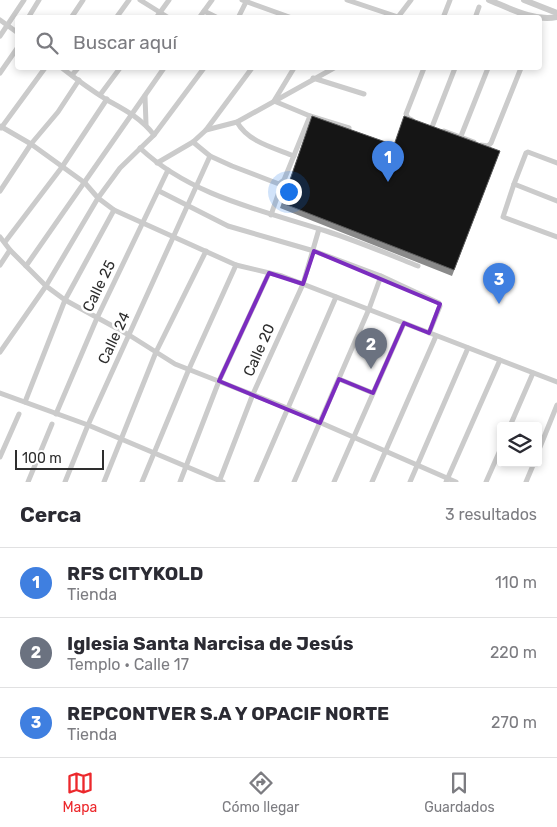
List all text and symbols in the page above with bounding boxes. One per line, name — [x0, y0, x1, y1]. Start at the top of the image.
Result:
search box — [15, 15, 542, 70]
icon: search — [33, 29, 61, 57]
text: Buscar aquí — [73, 31, 177, 54]
pin: 1 — [372, 141, 404, 182]
your location — [276, 179, 302, 205]
street label: Calle 25 — [79, 257, 119, 315]
pin: 3 — [483, 263, 515, 304]
street label: Calle 24 — [94, 309, 134, 367]
street label: Calle 20 — [239, 321, 279, 379]
pin: 2 — [355, 328, 387, 369]
map controls — [497, 422, 542, 467]
button: layers — [497, 422, 542, 467]
scale bar — [15, 447, 104, 470]
text: 100 m — [22, 450, 62, 467]
text: Cerca — [20, 502, 81, 527]
text: 3 resultados — [445, 505, 537, 524]
text: RFS CITYKOLD — [67, 562, 203, 585]
text: 1 — [32, 573, 40, 592]
text: 110 m — [495, 573, 537, 592]
text: Tienda — [67, 585, 117, 604]
text: Iglesia Santa Narcisa de Jesús — [67, 632, 354, 655]
text: 2 — [31, 643, 41, 662]
text: 220 m — [490, 643, 537, 662]
text: Templo · Calle 17 — [67, 655, 189, 674]
text: REPCONTVER S.A Y OPACIF NORTE — [67, 702, 389, 725]
text: 3 — [31, 713, 41, 732]
text: 270 m — [491, 713, 537, 732]
text: Tienda — [67, 725, 117, 744]
tab: Mapa — [62, 769, 97, 816]
tab: Cómo llegar — [222, 769, 299, 816]
tab: Guardados — [424, 769, 495, 816]

